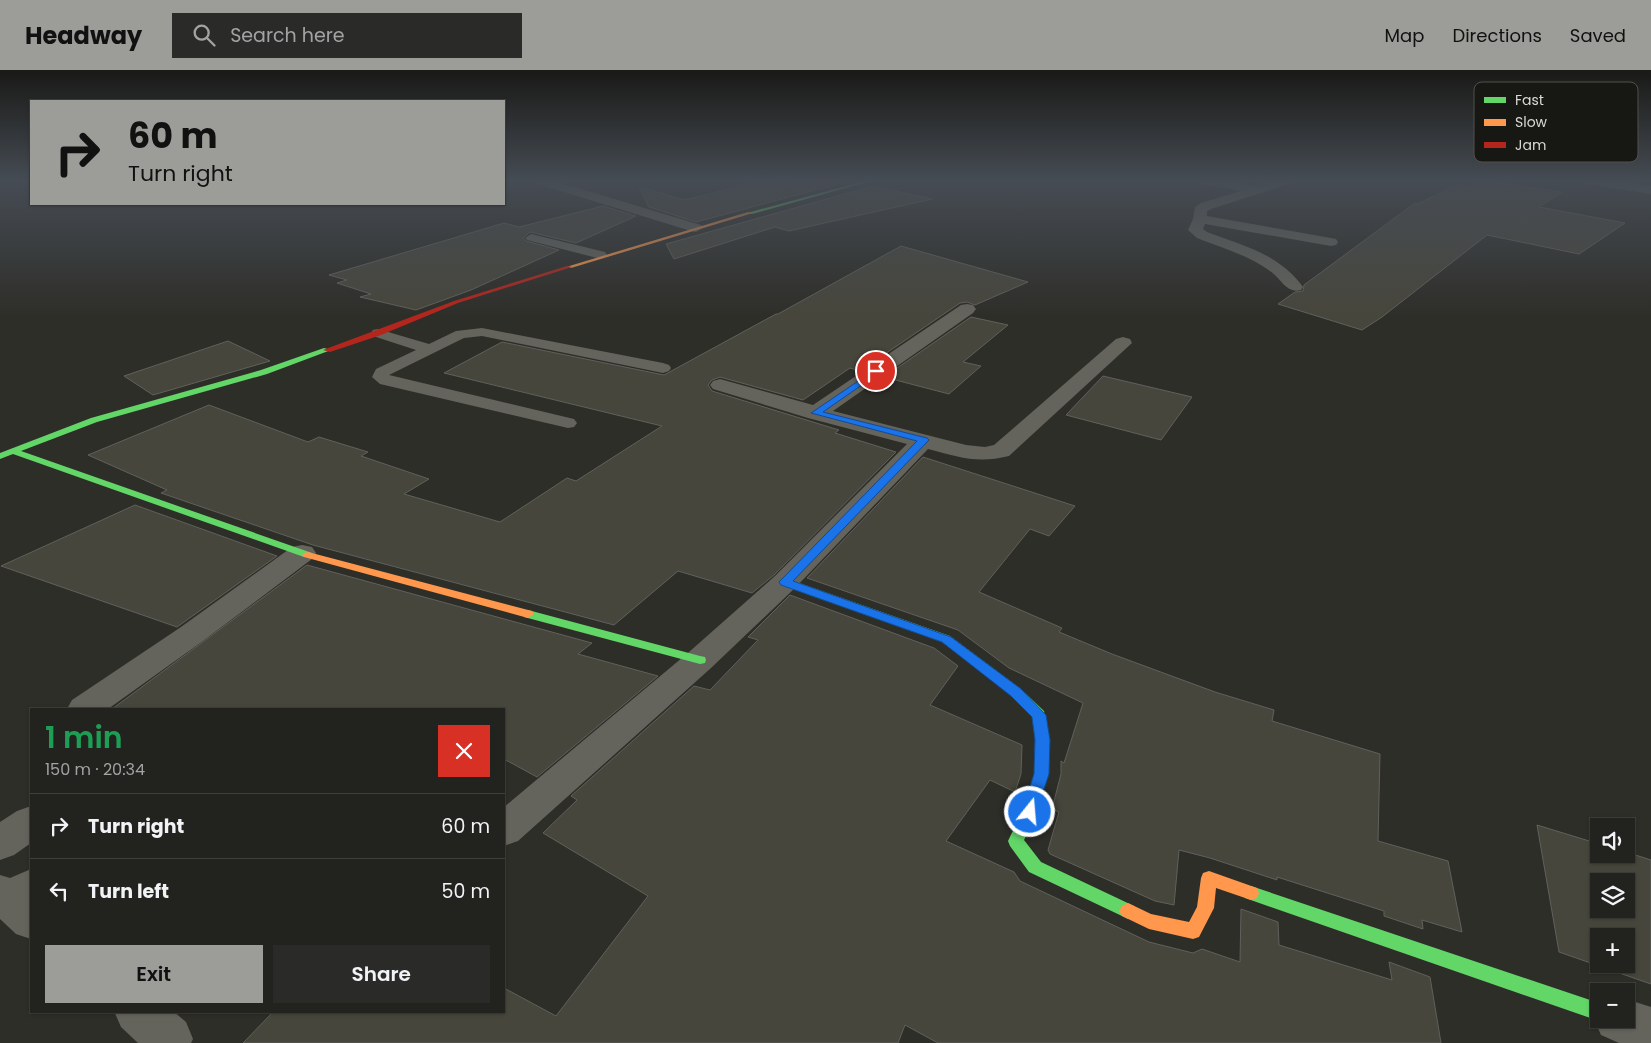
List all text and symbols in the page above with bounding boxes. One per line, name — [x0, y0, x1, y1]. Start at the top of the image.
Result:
search box — [172, 13, 522, 58]
text: Headway — [25, 19, 142, 52]
icon: search — [190, 21, 218, 49]
text: Search here — [230, 22, 345, 49]
text: Map — [1385, 23, 1424, 48]
text: Directions — [1452, 23, 1542, 48]
text: Saved — [1570, 23, 1626, 48]
legend — [1474, 82, 1638, 162]
text: Fast — [1515, 90, 1544, 110]
text: 60 m — [128, 111, 218, 160]
text: Slow — [1515, 112, 1548, 132]
icon: right — [45, 120, 110, 185]
text: Jam — [1515, 135, 1546, 155]
text: Turn right — [128, 158, 233, 189]
pin — [855, 350, 897, 392]
icon: arrive — [862, 357, 890, 385]
text: 1 min — [45, 716, 123, 759]
button: close — [438, 725, 490, 777]
text: 150 m · 20:34 — [45, 758, 145, 781]
position arrow — [1003, 785, 1055, 837]
icon: right — [45, 812, 73, 840]
text: Turn right — [88, 813, 184, 840]
text: 60 m — [441, 813, 490, 840]
map controls — [1590, 818, 1635, 1028]
button: sound — [1590, 818, 1635, 863]
button: layers — [1590, 873, 1635, 918]
icon: left — [45, 877, 73, 905]
text: Turn left — [88, 878, 169, 905]
text: 50 m — [441, 878, 490, 905]
button: + — [1590, 928, 1635, 973]
button: Exit — [45, 945, 263, 1003]
button: Share — [273, 945, 490, 1003]
button: − — [1590, 983, 1635, 1028]

